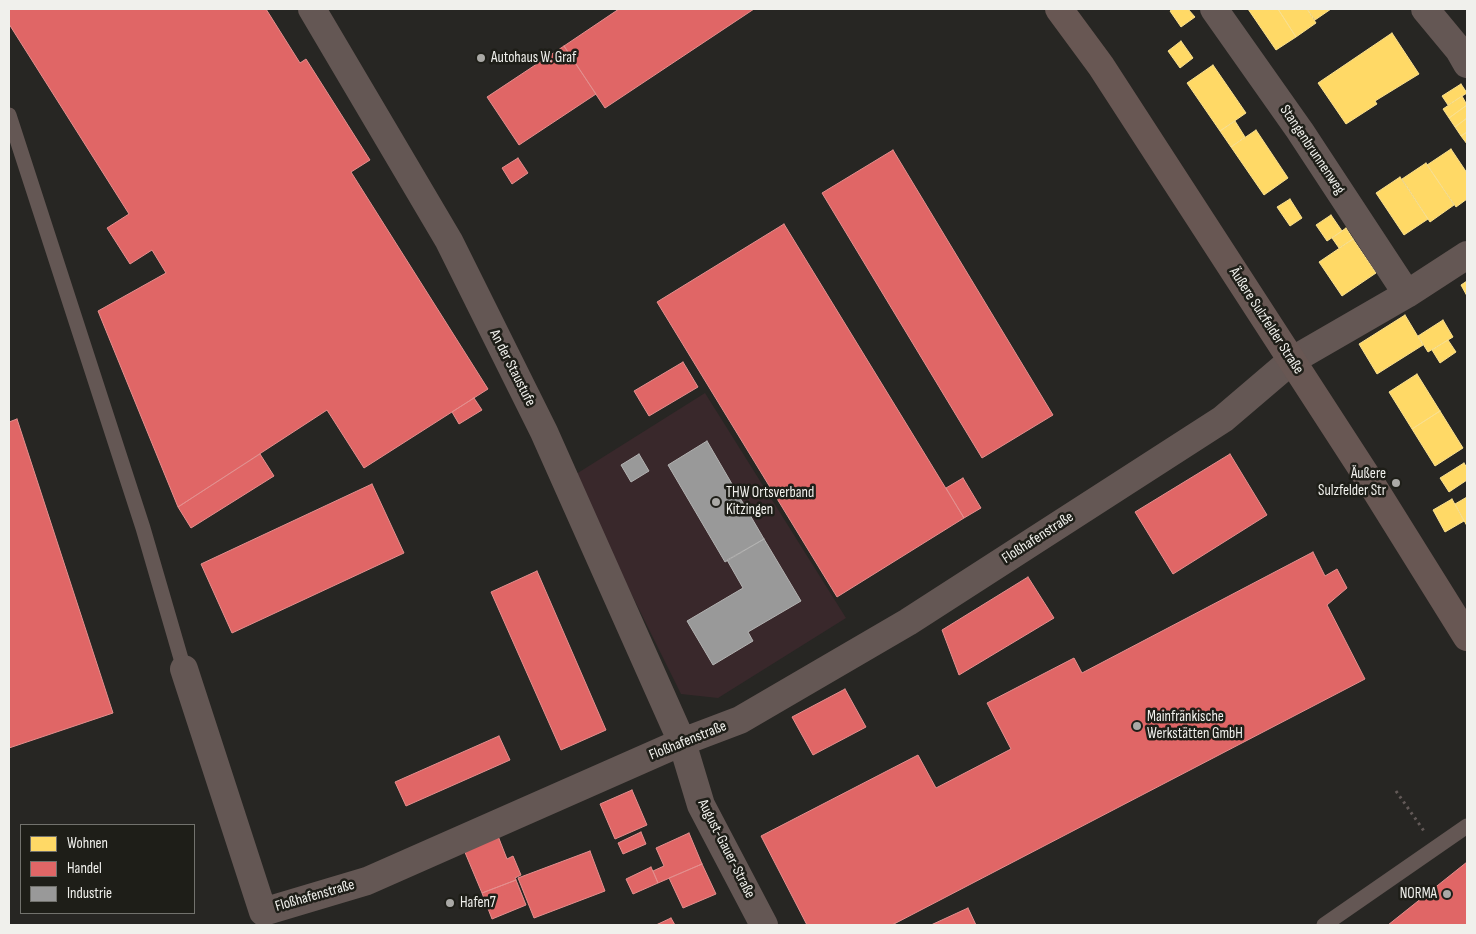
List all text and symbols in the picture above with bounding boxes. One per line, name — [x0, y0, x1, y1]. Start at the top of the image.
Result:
place label: Autohaus W. Graf — [491, 49, 576, 67]
marker: Autohaus W. Graf — [475, 52, 487, 64]
street label: Stangenbrunnenweg — [1275, 102, 1349, 198]
street label: Äußere Sulzfelder Straße — [1225, 264, 1307, 378]
street label: An der Staustufe — [485, 327, 539, 409]
place label: Äußere Sulzfelder Str — [1318, 465, 1386, 500]
marker: Äußere Sulzfelder Str — [1390, 477, 1402, 489]
place label: THW Ortsverband Kitzingen — [726, 484, 814, 519]
marker: THW Ortsverband Kitzingen — [710, 496, 722, 508]
street label: Floßhafenstraße — [999, 508, 1077, 568]
place label: Mainfränkische Werkstätten GmbH — [1147, 708, 1243, 743]
street label: Floßhafenstraße — [647, 717, 729, 765]
marker: Mainfränkische Werkstätten GmbH — [1131, 720, 1143, 732]
street label: August-Gauer-Straße — [693, 796, 759, 902]
legend — [20, 824, 195, 914]
text: Wohnen — [67, 834, 108, 853]
text: Handel — [67, 859, 102, 878]
street label: Floßhafenstraße — [273, 876, 357, 916]
text: Industrie — [67, 884, 112, 903]
place label: NORMA — [1400, 885, 1437, 903]
marker: NORMA — [1441, 888, 1453, 900]
place label: Hafen7 — [460, 894, 496, 912]
marker: Hafen7 — [444, 897, 456, 909]

